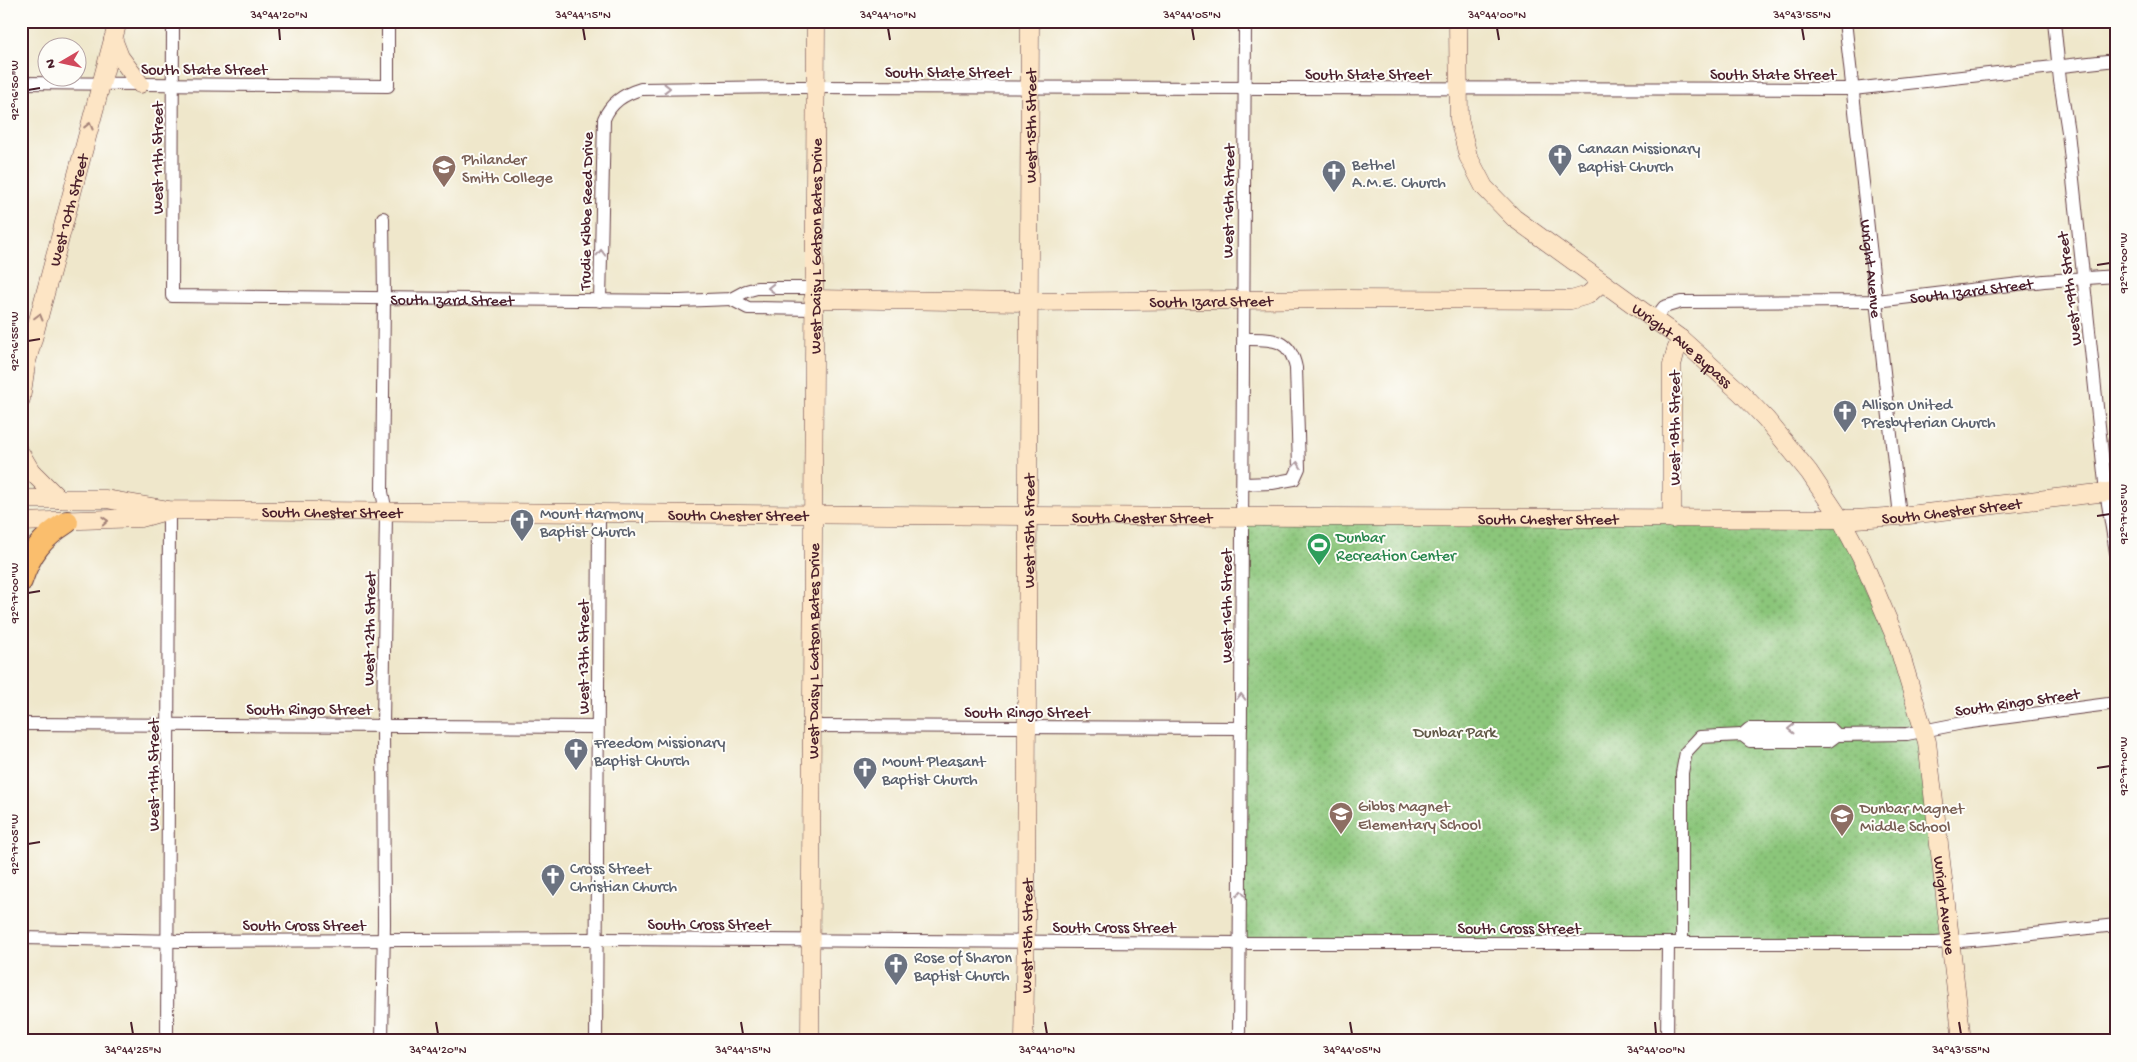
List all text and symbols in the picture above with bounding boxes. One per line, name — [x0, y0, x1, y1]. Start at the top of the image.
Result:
text: 34°44'20"N — [249, 9, 308, 23]
text: 34°44'15"N — [554, 9, 611, 23]
text: 34°44'10"N — [859, 9, 916, 23]
text: 34°44'05"N — [1162, 9, 1221, 23]
text: 34°44'00"N — [1467, 9, 1526, 23]
text: 34°43'55"N — [1772, 9, 1831, 23]
north arrow — [38, 38, 88, 88]
text: N — [43, 58, 61, 69]
text: 92°16'50"W — [9, 60, 23, 121]
street label: South State Street — [141, 62, 269, 81]
street label: South State Street — [885, 65, 1013, 84]
street label: West 15th Street — [1023, 67, 1043, 183]
street label: South State Street — [1305, 67, 1433, 86]
street label: South State Street — [1710, 67, 1838, 86]
one-way arrow — [664, 83, 671, 93]
street label: West 11th Street — [150, 100, 169, 214]
one-way arrow — [84, 123, 94, 131]
street label: Trudie Kibbe Reed Drive — [578, 131, 599, 291]
street label: West Daisy L Gatson Bates Drive — [808, 137, 828, 354]
place label: Canaan Missionary Baptist Church — [1577, 141, 1701, 178]
street label: West 16th Street — [1220, 142, 1241, 258]
church icon: Canaan Missionary Baptist Church — [1547, 143, 1573, 177]
street label: West 10th Street — [47, 151, 95, 269]
place label: Philander Smith College — [461, 152, 554, 189]
school or university icon: Philander Smith College — [431, 154, 457, 188]
place label: Bethel A.M.E. Church — [1351, 157, 1446, 194]
church icon: Bethel A.M.E. Church — [1321, 159, 1347, 193]
street label: Wright Avenue — [1854, 219, 1884, 320]
street label: West 19th Street — [2055, 229, 2088, 346]
text: 92°17'00"W — [2118, 233, 2132, 294]
one-way arrow — [595, 248, 606, 256]
street label: South Izard Street — [1909, 276, 2036, 310]
one-way arrow — [767, 283, 774, 293]
street label: South Izard Street — [390, 292, 515, 312]
street label: South Izard Street — [1149, 294, 1274, 314]
street label: Wright Ave Bypass — [1627, 301, 1735, 394]
text: 92°16'55"W — [9, 311, 23, 372]
one-way arrow — [33, 313, 44, 322]
street label: West 18th Street — [1667, 369, 1686, 485]
place label: Allison United Presbyterian Church — [1861, 397, 1996, 434]
church icon: Allison United Presbyterian Church — [1832, 399, 1858, 433]
one-way arrow — [1291, 460, 1302, 468]
street label: West 15th Street — [1021, 472, 1041, 588]
text: 92°17'05"W — [2118, 484, 2132, 545]
street label: South Chester Street — [1881, 496, 2024, 530]
street label: South Chester Street — [262, 505, 404, 525]
place label: Mount Harmony Baptist Church — [539, 506, 644, 543]
street label: South Chester Street — [668, 507, 810, 527]
church icon: Mount Harmony Baptist Church — [509, 508, 535, 542]
street label: South Chester Street — [1072, 510, 1214, 530]
street label: South Chester Street — [1478, 512, 1620, 531]
one-way arrow — [101, 515, 109, 526]
place label: Dunbar Recreation Center — [1335, 530, 1457, 567]
sports icon: Dunbar Recreation Center — [1306, 532, 1332, 566]
street label: West Daisy L Gatson Bates Drive — [806, 542, 826, 759]
street label: West 16th Street — [1219, 547, 1238, 663]
text: 92°17'00"W — [9, 563, 23, 624]
street label: West 12th Street — [361, 570, 382, 686]
street label: West 13th Street — [576, 598, 595, 714]
street label: South Ringo Street — [1954, 686, 2082, 723]
one-way arrow — [1236, 693, 1246, 700]
street label: South Ringo Street — [246, 702, 373, 721]
street label: South Ringo Street — [964, 705, 1091, 724]
street label: West 11th Street — [146, 717, 165, 831]
one-way arrow — [1787, 724, 1795, 734]
park label: Dunbar Park — [1413, 725, 1498, 744]
place label: Freedom Missionary Baptist Church — [593, 735, 725, 772]
church icon: Freedom Missionary Baptist Church — [563, 737, 589, 771]
text: 92°17'10"W — [2118, 737, 2132, 796]
place label: Mount Pleasant Baptist Church — [881, 754, 987, 791]
church icon: Mount Pleasant Baptist Church — [852, 756, 878, 790]
place label: Gibbs Magnet Elementary School — [1358, 799, 1481, 836]
school or university icon: Gibbs Magnet Elementary School — [1328, 801, 1354, 835]
place label: Dunbar Magnet Middle School — [1859, 801, 1965, 838]
school or university icon: Dunbar Magnet Middle School — [1829, 803, 1855, 837]
text: 92°17'05"W — [9, 814, 23, 875]
street label: Wright Avenue — [1927, 855, 1958, 956]
place label: Cross Street Christian Church — [570, 861, 677, 898]
church icon: Cross Street Christian Church — [540, 863, 566, 897]
street label: West 15th Street — [1019, 877, 1039, 994]
one-way arrow — [1236, 890, 1246, 898]
street label: South Cross Street — [647, 917, 772, 936]
street label: South Cross Street — [242, 918, 367, 937]
street label: South Cross Street — [1052, 920, 1177, 939]
street label: South Cross Street — [1457, 921, 1582, 940]
place label: Rose of Sharon Baptist Church — [913, 950, 1012, 987]
church icon: Rose of Sharon Baptist Church — [883, 952, 909, 986]
text: 34°44'25"N — [104, 1044, 162, 1058]
text: 34°44'20"N — [408, 1044, 467, 1058]
text: 34°44'15"N — [714, 1044, 771, 1058]
text: 34°44'10"N — [1018, 1044, 1075, 1058]
text: 34°44'05"N — [1322, 1044, 1381, 1058]
text: 34°44'00"N — [1626, 1044, 1685, 1058]
text: 34°43'55"N — [1931, 1044, 1990, 1058]

